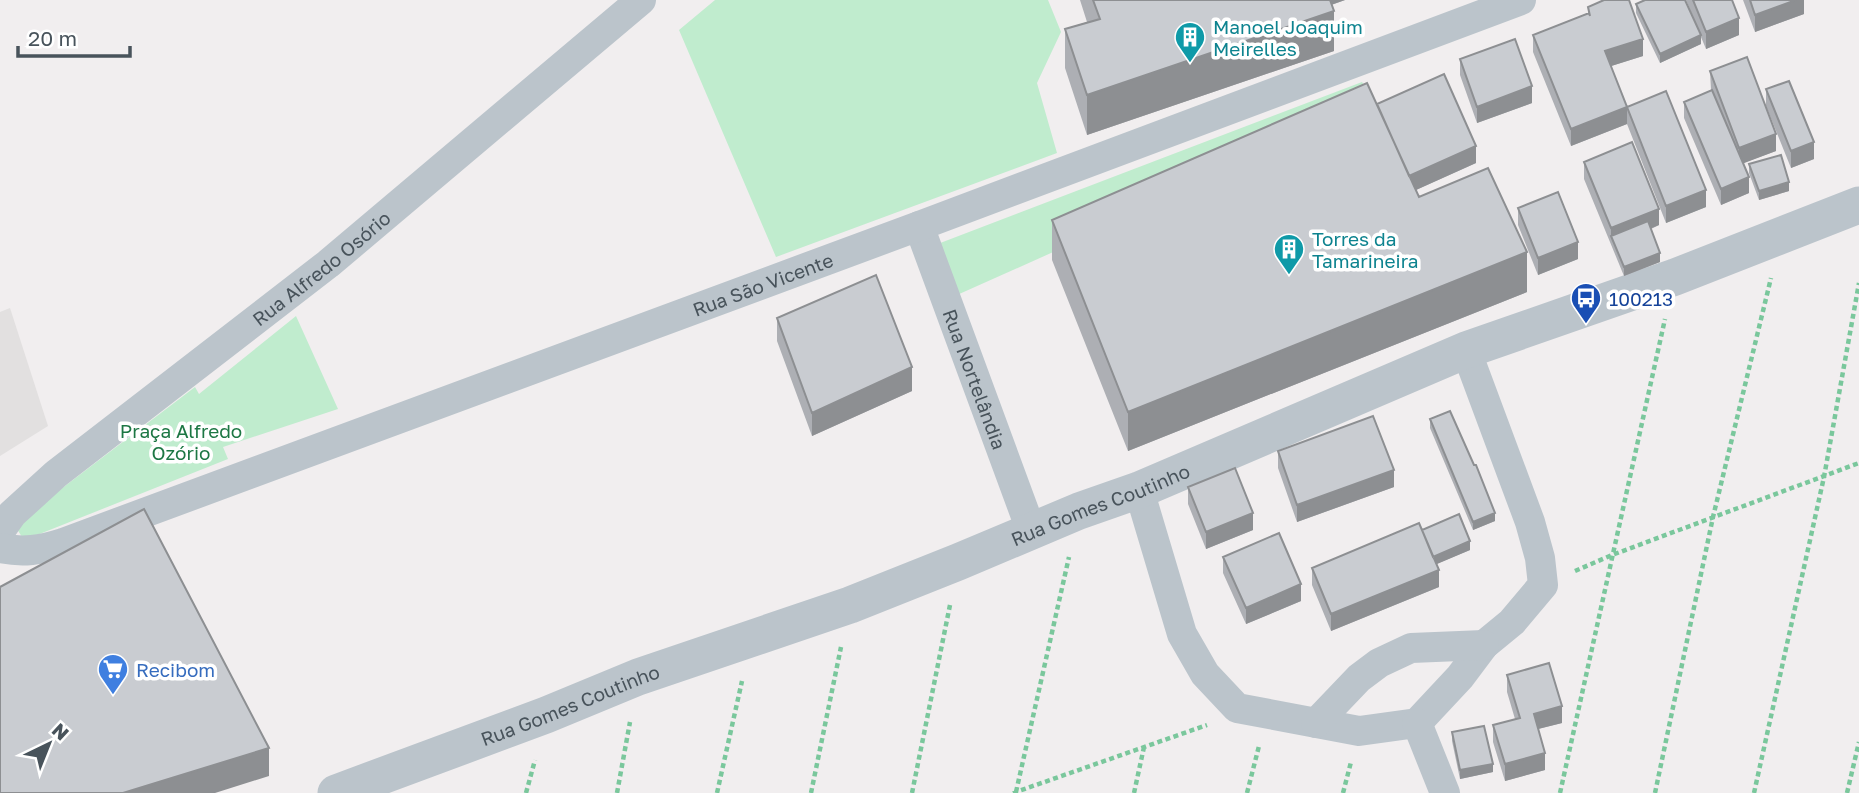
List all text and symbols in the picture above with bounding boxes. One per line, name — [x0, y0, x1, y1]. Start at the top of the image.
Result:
scale bar — [18, 14, 130, 58]
place label: Manoel Joaquim Meirelles — [1213, 15, 1363, 60]
building icon: Manoel Joaquim Meirelles — [1173, 20, 1207, 64]
text: 20 m — [28, 25, 77, 51]
street label: Rua Alfredo Osório — [247, 205, 394, 330]
place label: Torres da Tamarineira — [1312, 227, 1419, 272]
building icon: Torres da Tamarineira — [1272, 232, 1306, 276]
street label: Rua São Vicente — [689, 247, 836, 320]
bus stop icon: 100213 — [1569, 281, 1603, 325]
place label: 100213 — [1609, 287, 1673, 310]
street label: Rua Nortelândia — [939, 306, 1012, 452]
park label: Praça Alfredo Ozório — [120, 419, 242, 464]
street label: Rua Gomes Coutinho — [1007, 458, 1193, 550]
supermarket icon: Recibom — [96, 652, 130, 696]
place label: Recibom — [136, 658, 215, 681]
street label: Rua Gomes Coutinho — [477, 659, 662, 750]
north arrow — [14, 709, 84, 779]
text: N — [48, 718, 74, 745]

